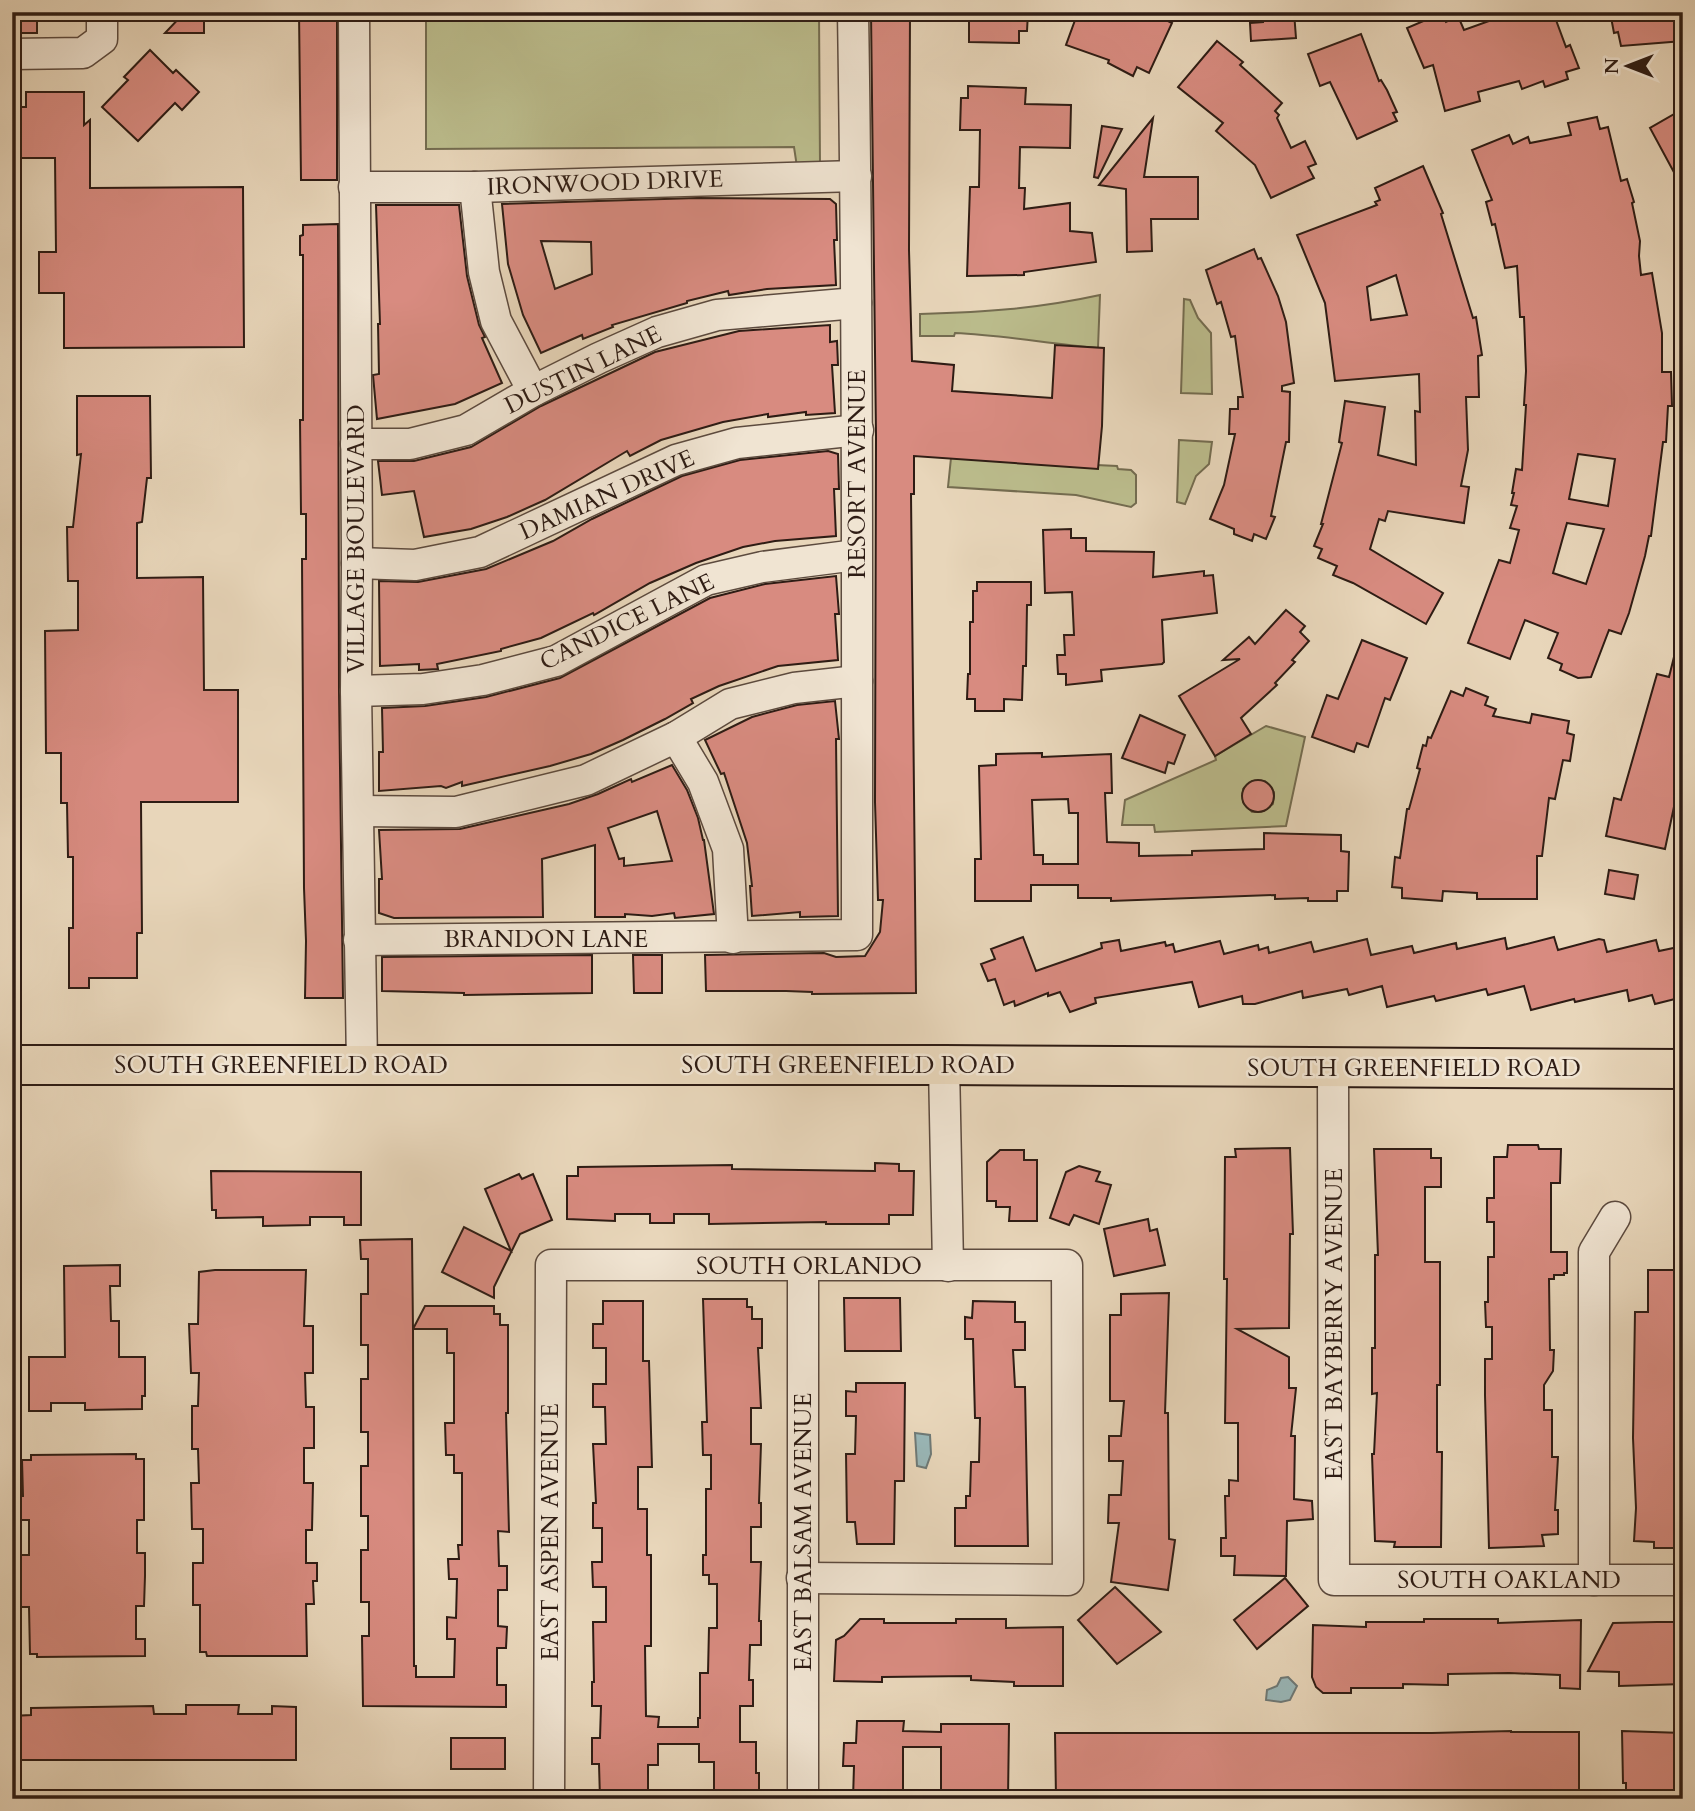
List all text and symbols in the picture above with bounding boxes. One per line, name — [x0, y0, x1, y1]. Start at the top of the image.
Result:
north arrow — [1594, 32, 1664, 102]
text: N — [1599, 57, 1625, 74]
street label: IRONWOOD DRIVE — [486, 162, 724, 204]
street label: DUSTIN LANE — [499, 318, 667, 422]
street label: RESORT AVENUE — [841, 369, 874, 579]
street label: VILLAGE BOULEVARD — [340, 404, 373, 674]
street label: DAMIAN DRIVE — [514, 442, 700, 548]
street label: CANDICE LANE — [534, 566, 720, 678]
street label: BRANDON LANE — [444, 923, 648, 956]
street label: SOUTH GREENFIELD ROAD — [114, 1049, 448, 1082]
street label: SOUTH GREENFIELD ROAD — [681, 1049, 1015, 1082]
street label: SOUTH GREENFIELD ROAD — [1247, 1052, 1581, 1085]
street label: EAST BAYBERRY AVENUE — [1318, 1168, 1351, 1480]
street label: SOUTH ORLANDO — [696, 1250, 922, 1283]
street label: EAST BALSAM AVENUE — [787, 1393, 820, 1671]
street label: EAST ASPEN AVENUE — [534, 1403, 567, 1661]
street label: SOUTH OAKLAND — [1397, 1564, 1621, 1597]

